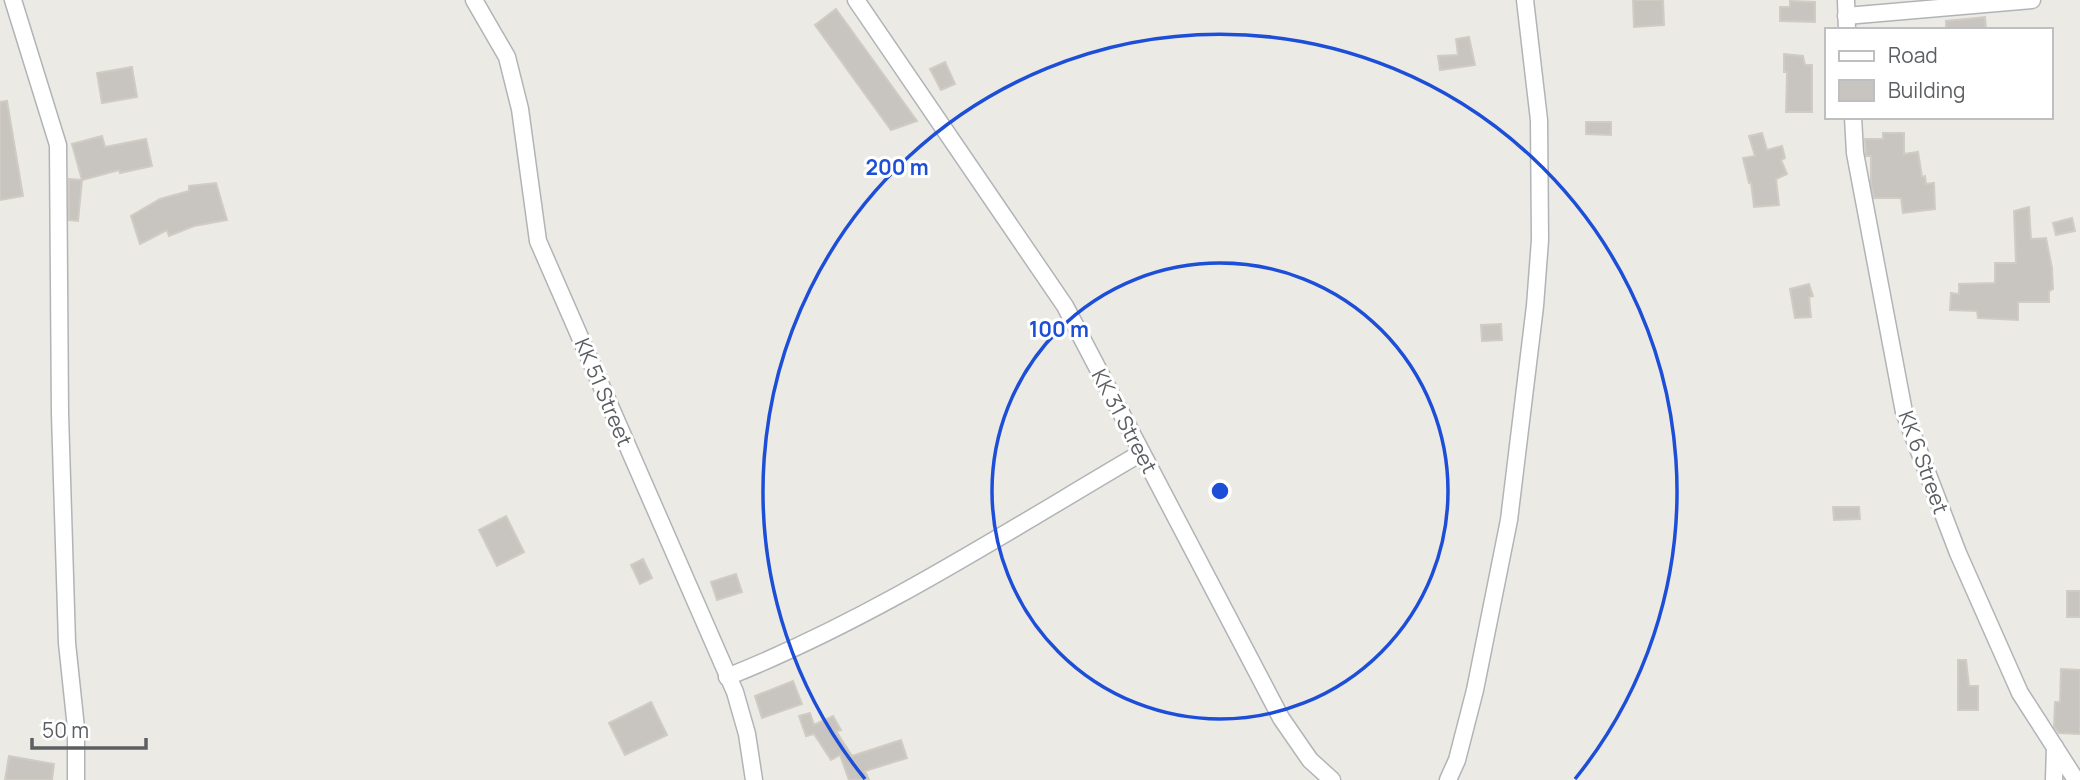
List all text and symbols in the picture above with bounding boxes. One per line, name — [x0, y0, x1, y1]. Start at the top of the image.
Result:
legend — [1825, 28, 2052, 119]
text: Road — [1888, 41, 1938, 69]
text: Building — [1888, 76, 1965, 104]
text: 200 m — [865, 153, 929, 181]
text: 100 m — [1029, 315, 1089, 343]
street label: KK 51 Street — [569, 334, 639, 450]
street label: KK 31 Street — [1086, 364, 1164, 478]
street label: KK 6 Street — [1892, 407, 1956, 517]
centre of rings — [1208, 479, 1232, 503]
scale bar — [32, 706, 145, 750]
text: 50 m — [42, 716, 89, 744]

